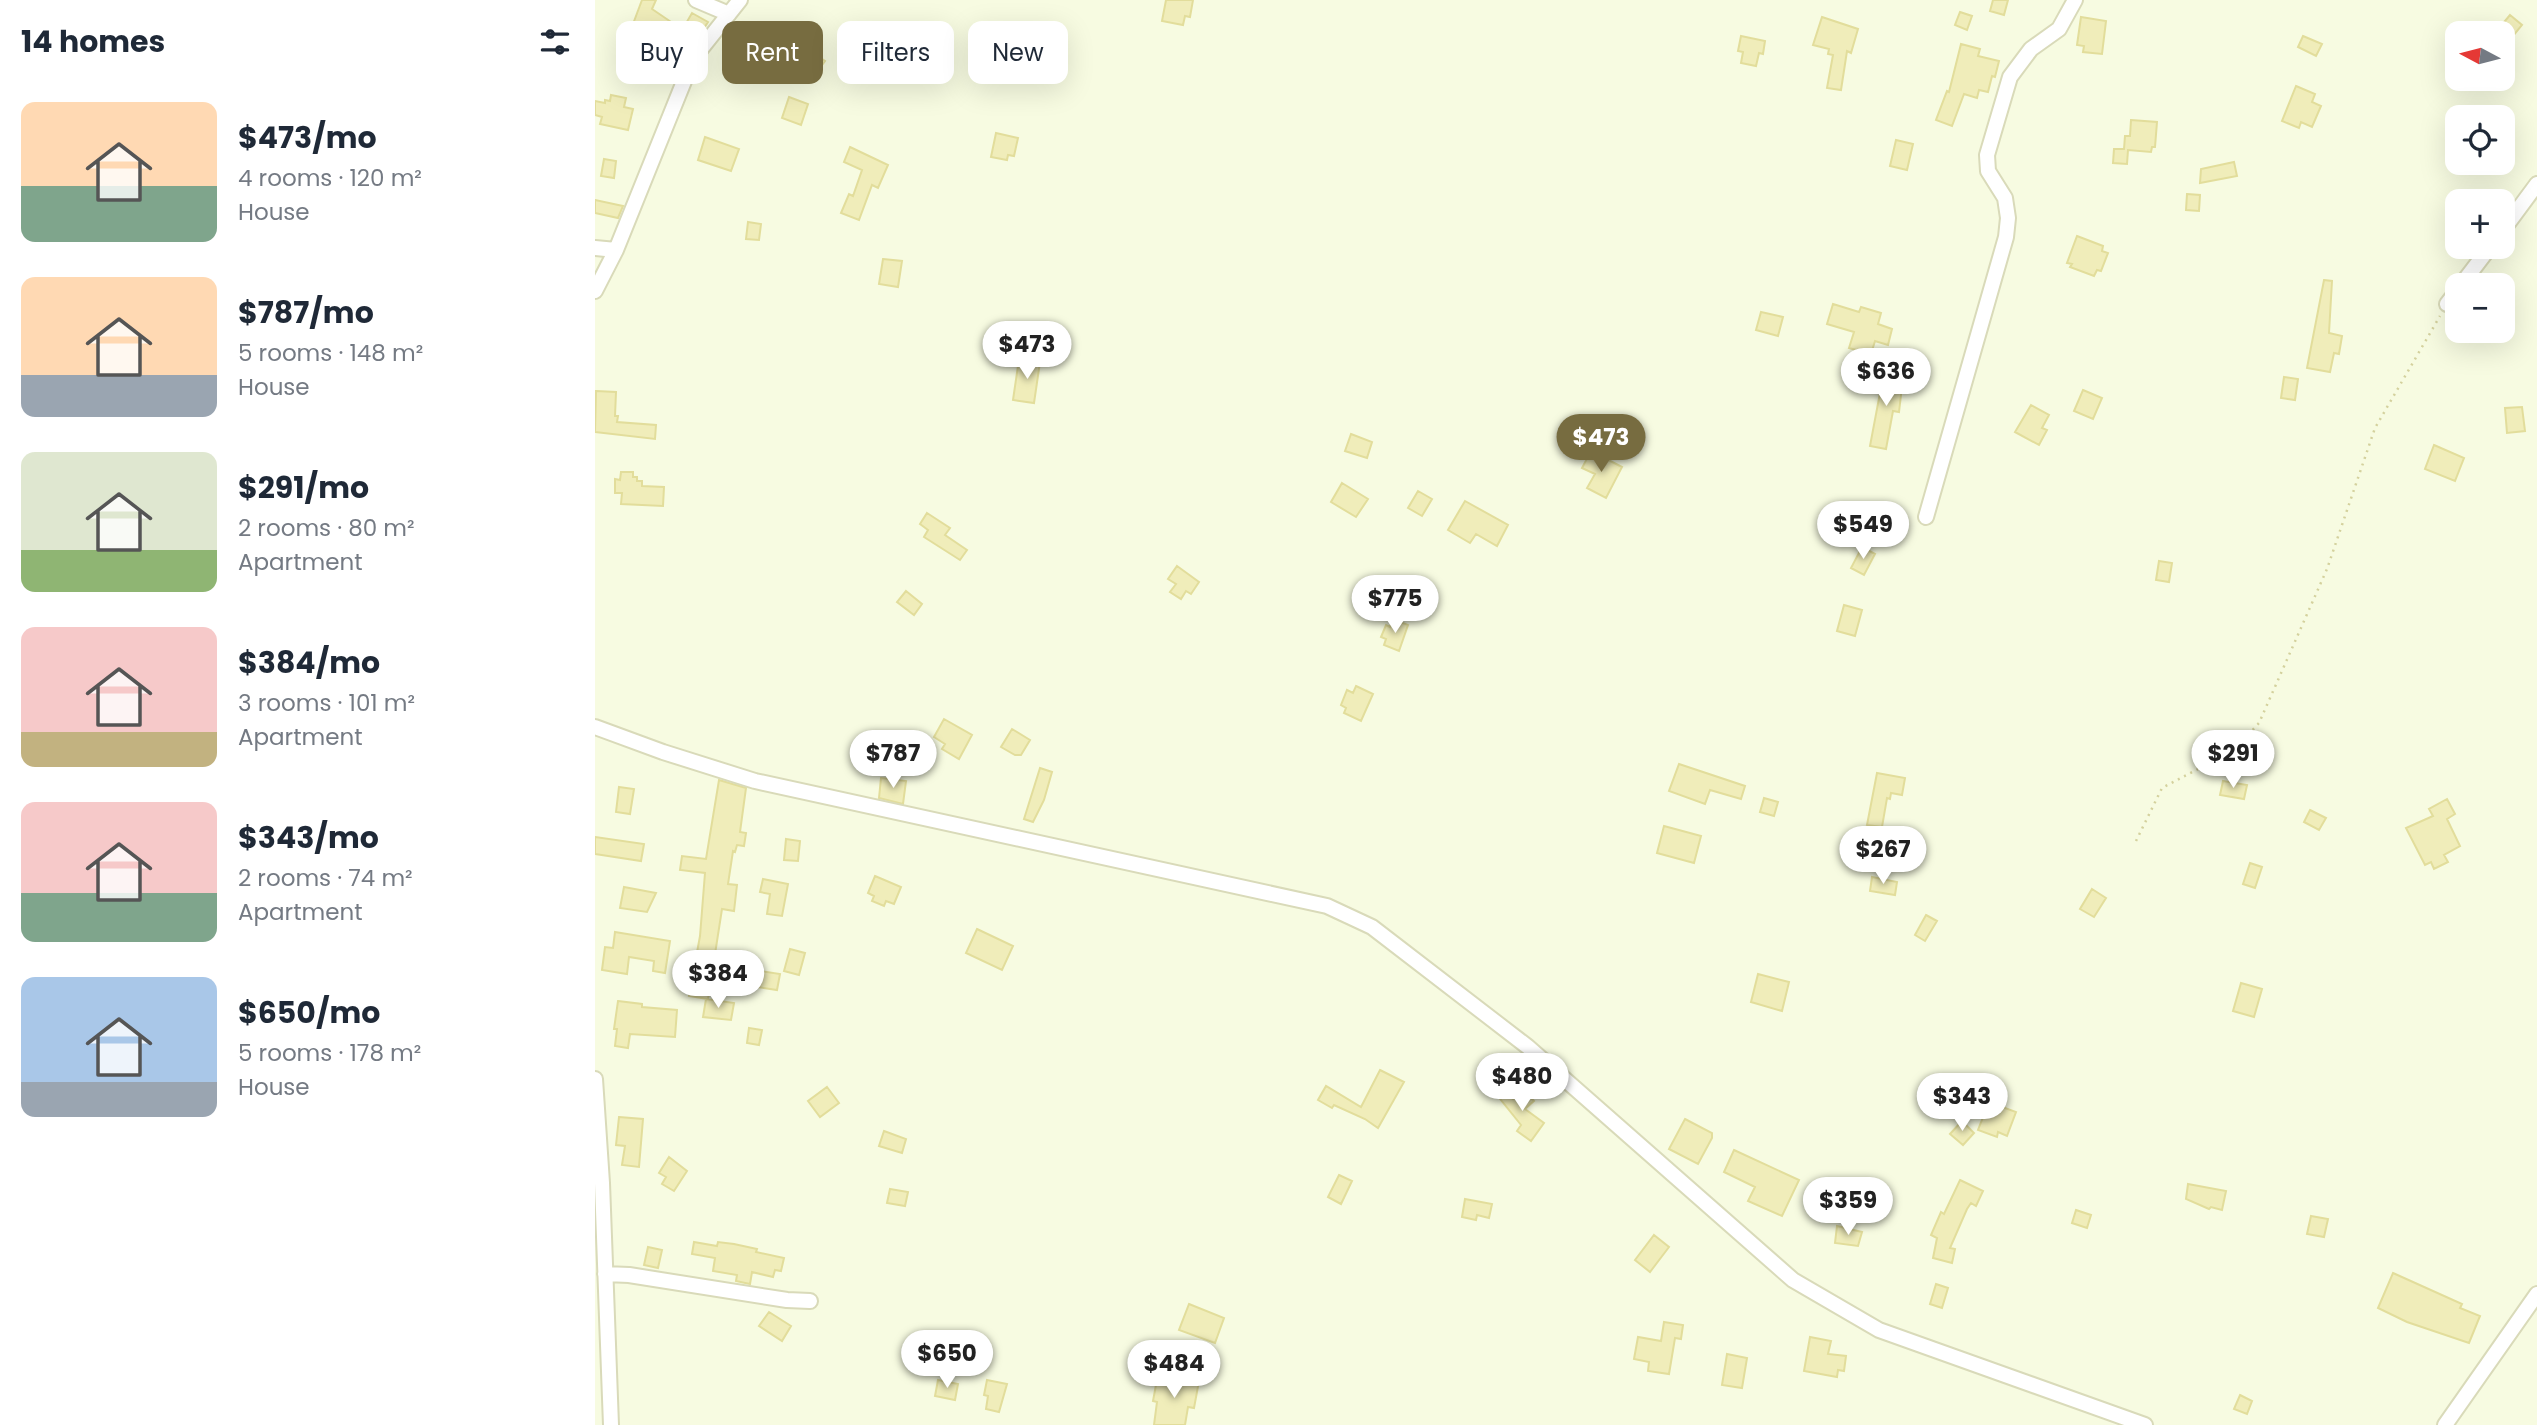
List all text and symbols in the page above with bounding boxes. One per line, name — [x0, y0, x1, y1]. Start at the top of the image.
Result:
text: 14 homes — [21, 20, 165, 63]
chip: Buy — [616, 21, 708, 84]
chip: Rent — [722, 21, 823, 84]
chip: Filters — [837, 21, 954, 84]
chip: New — [968, 21, 1068, 84]
north arrow — [2445, 21, 2515, 91]
map controls — [2445, 21, 2515, 343]
icon: filters — [536, 23, 574, 61]
button: locate — [2445, 105, 2515, 175]
text: $473/mo — [238, 116, 377, 159]
icon: home — [77, 130, 161, 214]
text: 4 rooms · 120 m² — [238, 162, 422, 194]
button: + — [2445, 189, 2515, 259]
text: House — [238, 196, 310, 228]
button: − — [2445, 273, 2515, 343]
text: $787/mo — [238, 291, 374, 334]
icon: home — [77, 305, 161, 389]
pin: $473 — [986, 322, 1068, 381]
text: $473 — [999, 328, 1055, 360]
text: 5 rooms · 148 m² — [238, 337, 423, 369]
pin: $636 — [1845, 348, 1927, 408]
text: $636 — [1857, 355, 1915, 387]
text: House — [238, 371, 310, 403]
pin: $473 — [1560, 414, 1642, 474]
text: $473 — [1573, 421, 1629, 453]
text: $291/mo — [238, 466, 369, 509]
icon: home — [77, 480, 161, 564]
pin: $549 — [1822, 502, 1904, 561]
text: $549 — [1833, 508, 1893, 540]
text: 2 rooms · 80 m² — [238, 512, 415, 544]
text: Apartment — [238, 546, 363, 578]
pin: $775 — [1354, 576, 1436, 635]
text: $775 — [1368, 582, 1422, 614]
text: $384/mo — [238, 641, 380, 684]
icon: home — [77, 655, 161, 739]
text: 3 rooms · 101 m² — [238, 687, 415, 719]
text: Apartment — [238, 721, 363, 753]
pin: $787 — [852, 730, 934, 790]
pin: $291 — [2192, 730, 2274, 790]
text: $787 — [866, 737, 920, 769]
text: $291 — [2207, 737, 2259, 769]
text: $343/mo — [238, 816, 379, 859]
pin: $267 — [1842, 826, 1924, 886]
icon: home — [77, 830, 161, 914]
text: $267 — [1855, 833, 1911, 865]
text: 2 rooms · 74 m² — [238, 862, 413, 894]
text: Apartment — [238, 896, 363, 928]
pin: $384 — [677, 950, 759, 1010]
text: $384 — [688, 957, 748, 989]
text: $650/mo — [238, 991, 380, 1034]
icon: home — [77, 1005, 161, 1089]
text: 5 rooms · 178 m² — [238, 1037, 421, 1069]
pin: $480 — [1481, 1054, 1563, 1113]
text: $480 — [1492, 1060, 1552, 1092]
text: House — [238, 1071, 310, 1103]
pin: $343 — [1921, 1074, 2003, 1133]
text: $343 — [1933, 1080, 1991, 1112]
pin: $359 — [1807, 1178, 1889, 1237]
text: $359 — [1819, 1184, 1877, 1216]
pin: $650 — [906, 1330, 988, 1390]
text: $650 — [917, 1337, 977, 1369]
pin: $484 — [1133, 1340, 1215, 1400]
text: $484 — [1143, 1347, 1205, 1379]

